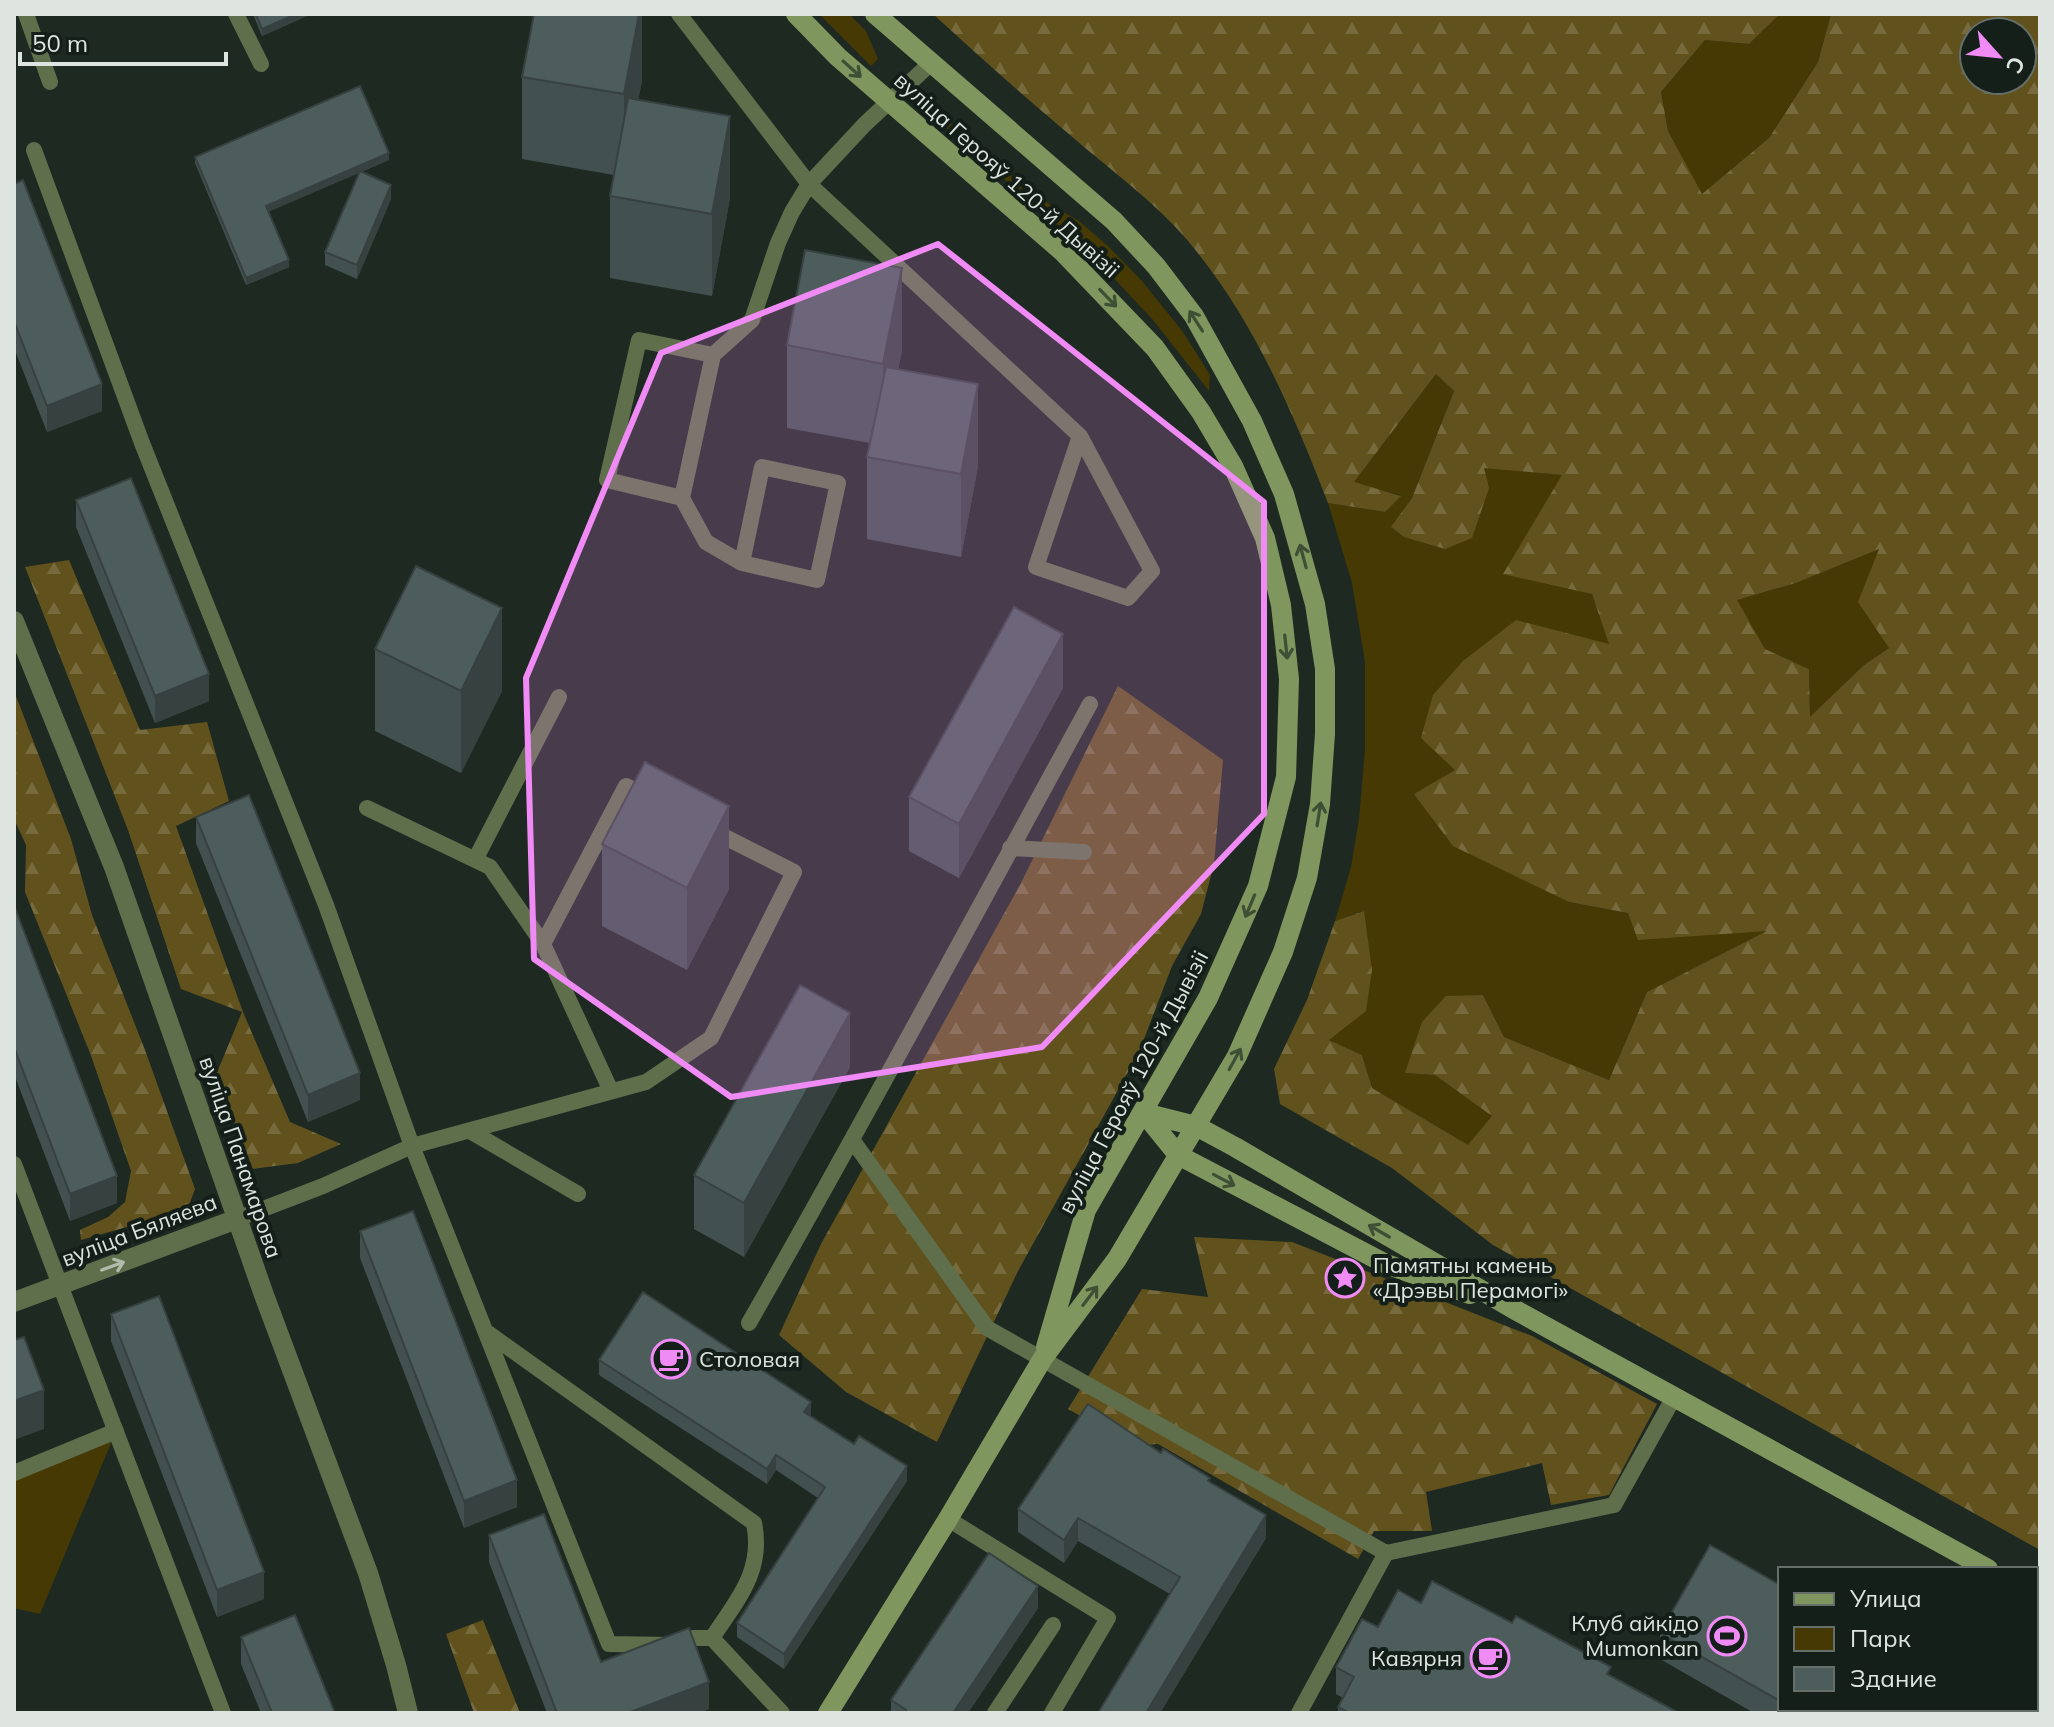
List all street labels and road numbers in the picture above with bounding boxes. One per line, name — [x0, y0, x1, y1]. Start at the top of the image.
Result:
street label: вуліца Герояў 120-й Дывізіі — [888, 66, 1126, 284]
street label: вуліца Герояў 120-й Дывізіі — [1052, 946, 1214, 1218]
street label: вуліца Панамарова — [193, 1052, 289, 1262]
street label: вуліца Бяляева — [57, 1187, 221, 1273]

